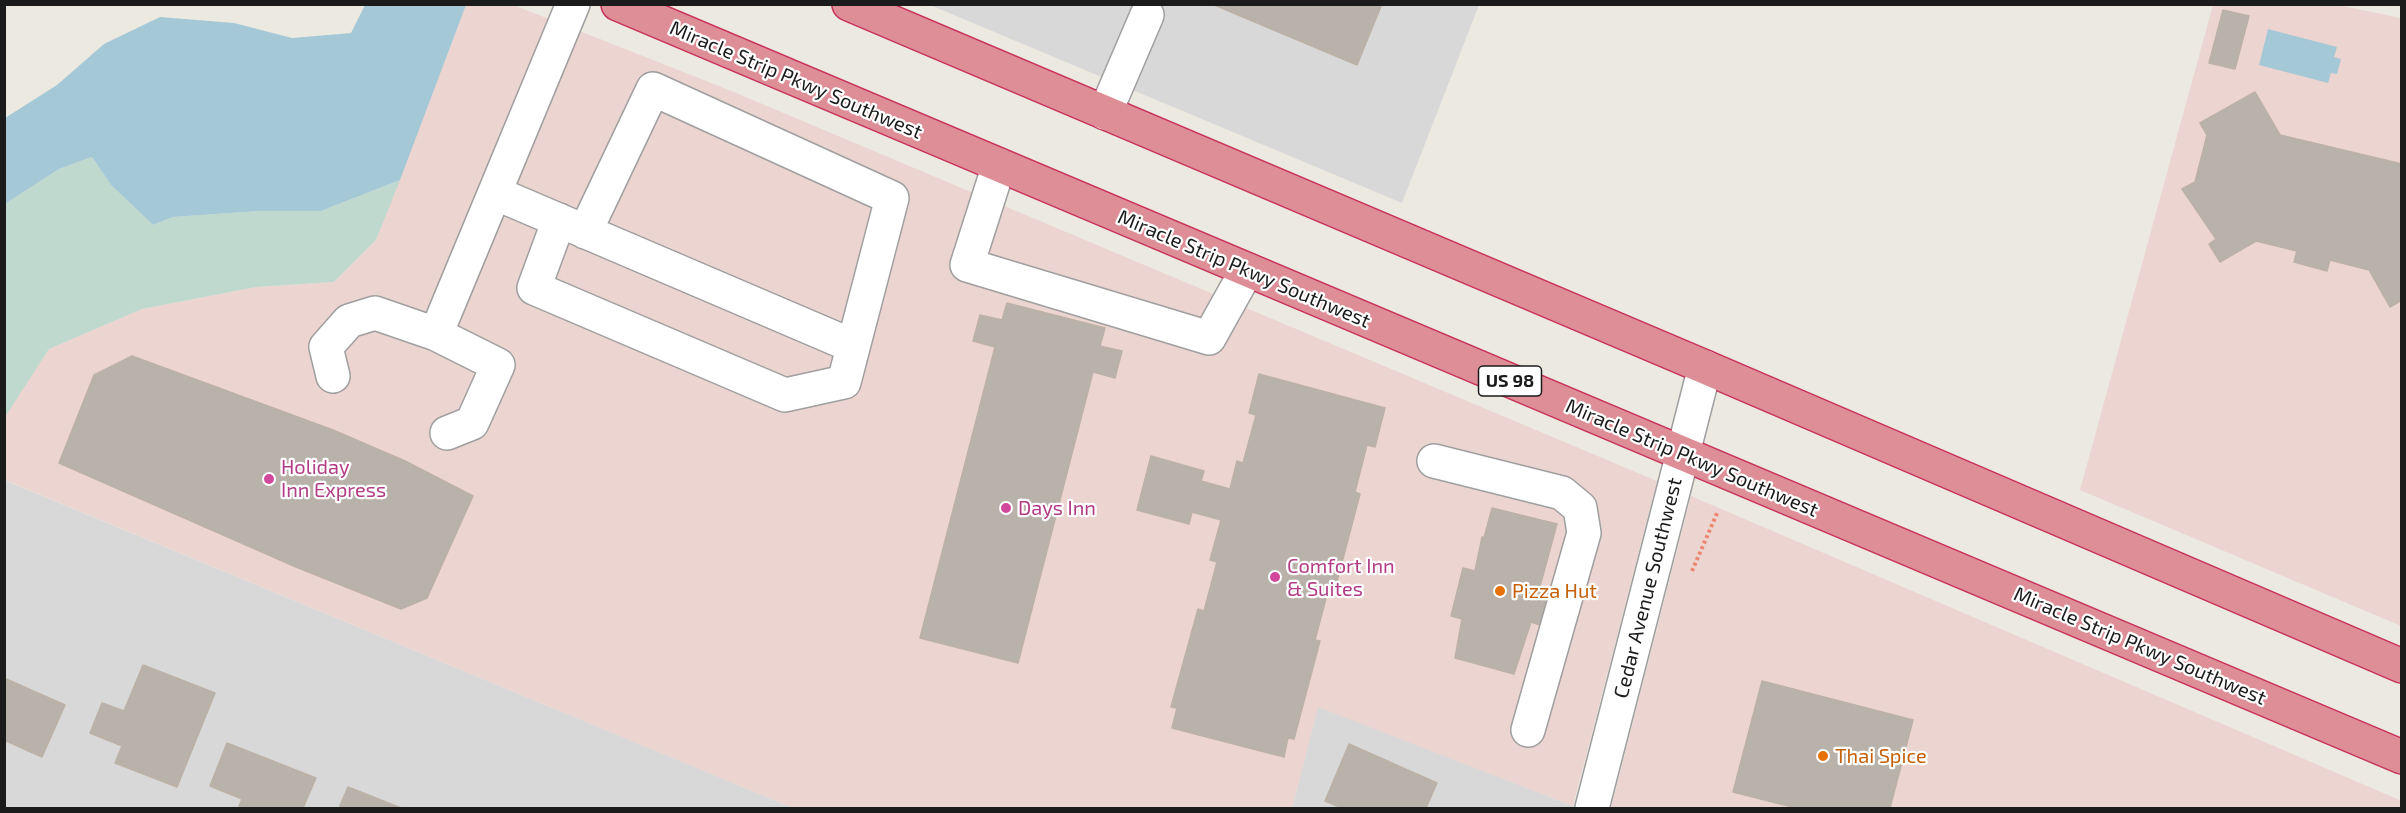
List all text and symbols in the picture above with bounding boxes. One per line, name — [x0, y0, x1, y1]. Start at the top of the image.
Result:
street label: Miracle Strip Pkwy Southwest — [666, 16, 926, 144]
street label: Miracle Strip Pkwy Southwest — [1114, 205, 1374, 333]
road number: US 98 — [1478, 366, 1541, 396]
street label: Miracle Strip Pkwy Southwest — [1562, 394, 1822, 522]
place label: Holiday Inn Express — [281, 455, 386, 502]
marker: Holiday Inn Express — [262, 472, 276, 486]
street label: Cedar Avenue Southwest — [1609, 475, 1687, 701]
place label: Days Inn — [1018, 496, 1096, 520]
marker: Days Inn — [999, 501, 1013, 515]
place label: Comfort Inn & Suites — [1287, 554, 1395, 601]
marker: Comfort Inn & Suites — [1268, 570, 1282, 584]
place label: Pizza Hut — [1512, 579, 1597, 603]
street label: Miracle Strip Pkwy Southwest — [2010, 582, 2270, 710]
marker: Pizza Hut — [1493, 584, 1507, 598]
place label: Thai Spice — [1835, 744, 1927, 768]
marker: Thai Spice — [1816, 749, 1830, 763]

